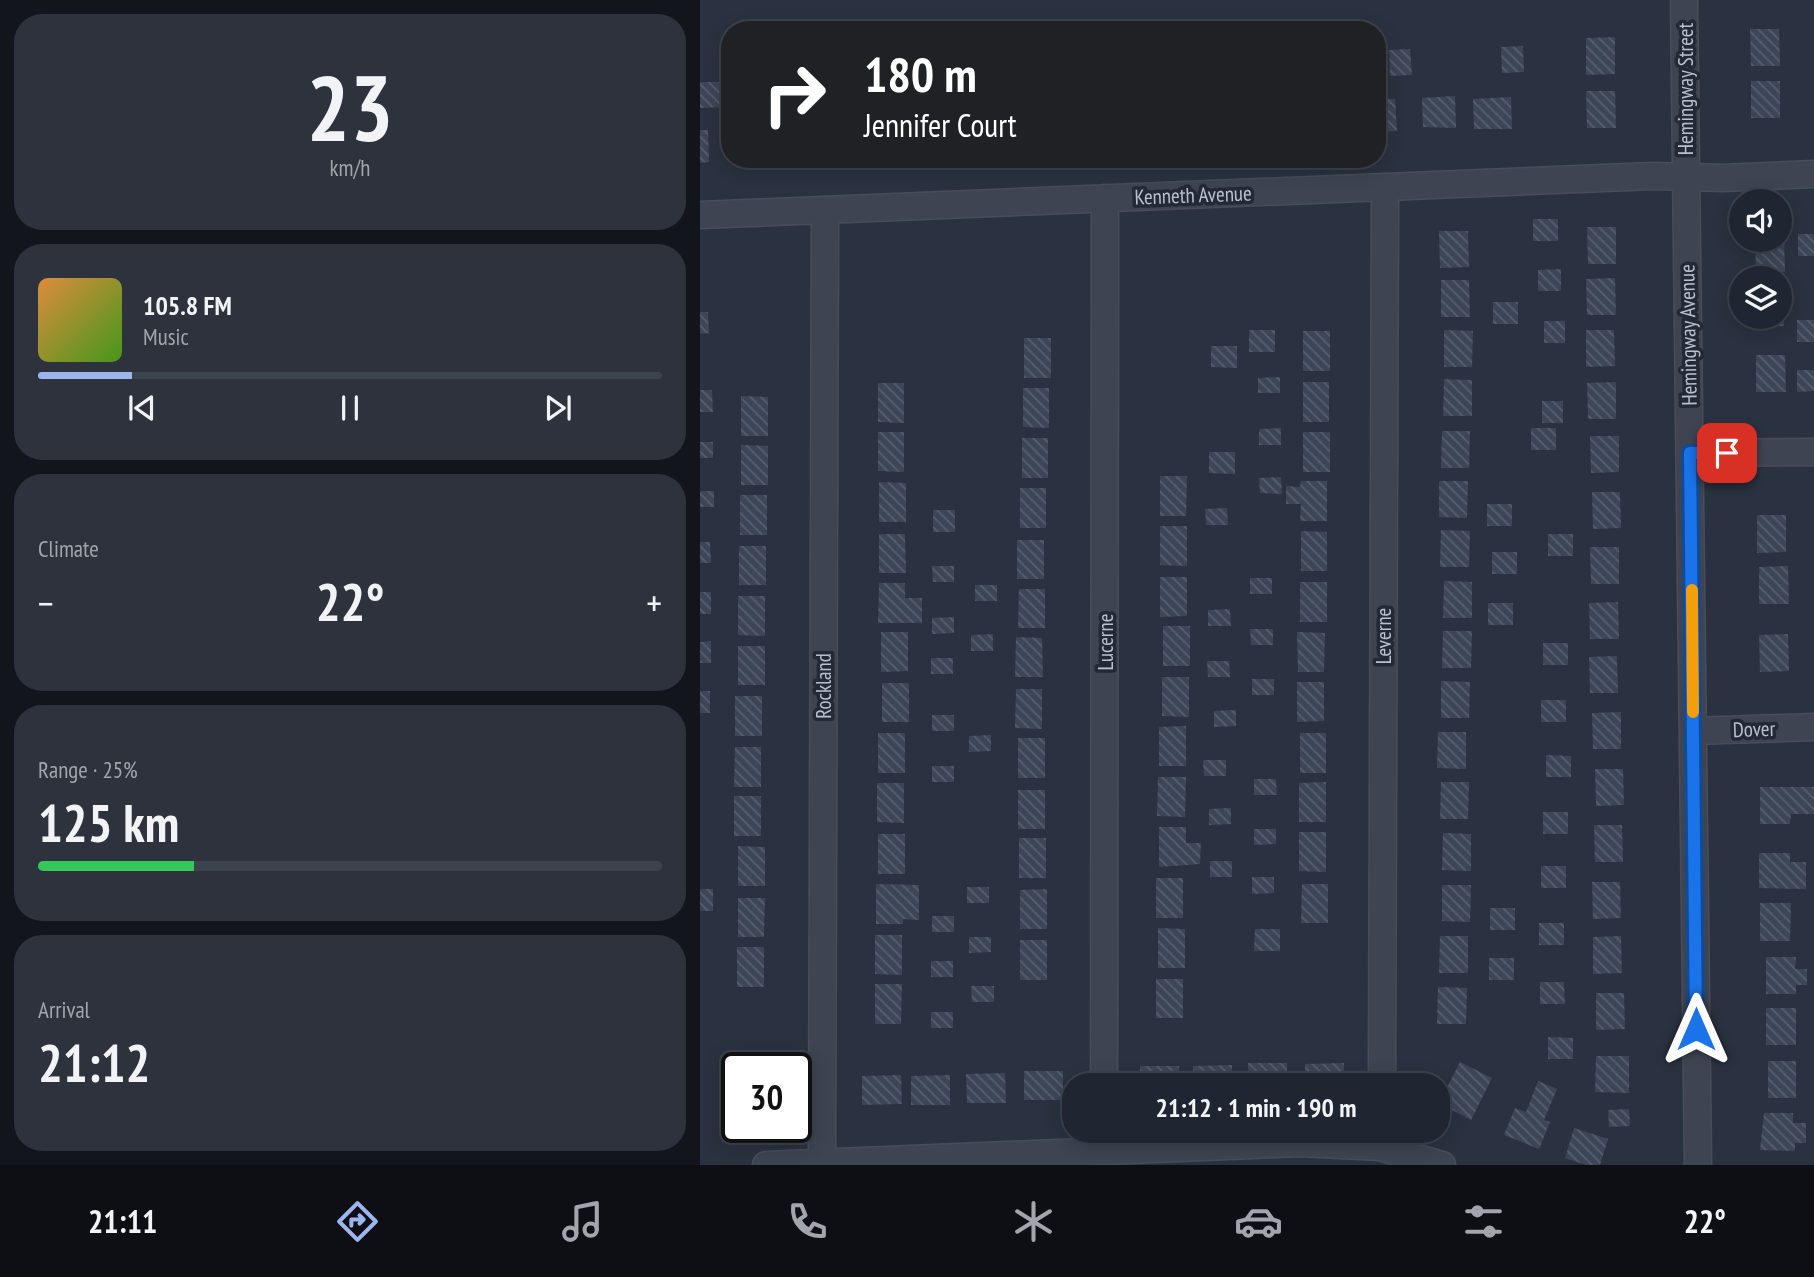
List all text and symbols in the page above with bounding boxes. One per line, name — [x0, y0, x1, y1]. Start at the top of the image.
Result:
street label: Hemingway Street — [1672, 23, 1699, 155]
text: 180 m — [864, 42, 977, 106]
text: 23 — [307, 48, 394, 166]
icon: right — [749, 49, 840, 140]
text: Jennifer Court — [864, 104, 1017, 146]
text: km/h — [330, 153, 370, 182]
street label: Kenneth Avenue — [1134, 179, 1252, 211]
map controls — [1729, 189, 1792, 329]
button: sound — [1729, 189, 1792, 252]
street label: Hemingway Avenue — [1673, 264, 1703, 406]
button: layers — [1729, 266, 1792, 329]
text: 105.8 FM — [143, 289, 232, 322]
text: Music — [143, 322, 189, 351]
icon: previous — [123, 389, 161, 427]
icon: pause — [331, 389, 369, 427]
icon: next — [539, 389, 577, 427]
pin — [1697, 423, 1757, 483]
icon: arrive — [1708, 434, 1746, 472]
text: Climate — [38, 534, 99, 563]
text: 22° — [316, 568, 384, 635]
text: − — [38, 578, 54, 627]
text: + — [646, 578, 662, 627]
street label: Leverne — [1370, 608, 1397, 664]
street label: Lucerne — [1092, 614, 1119, 670]
street label: Rockland — [810, 653, 837, 719]
street label: Dover — [1732, 715, 1776, 743]
text: Range · 25% — [38, 755, 138, 784]
text: 125 km — [38, 789, 179, 856]
position arrow — [1659, 992, 1733, 1066]
text: Arrival — [38, 995, 90, 1024]
text: 21:12 — [38, 1029, 150, 1096]
speed limit sign: 30 — [721, 1052, 812, 1143]
text: 21:12 · 1 min · 190 m — [1156, 1091, 1356, 1124]
icon: directions — [333, 1197, 382, 1246]
icon: music — [558, 1197, 607, 1246]
icon: phone — [783, 1197, 832, 1246]
icon: climate — [1009, 1197, 1058, 1246]
icon: car — [1234, 1197, 1283, 1246]
icon: filters — [1459, 1197, 1508, 1246]
text: 21:11 — [88, 1200, 157, 1242]
text: 22° — [1684, 1200, 1726, 1242]

